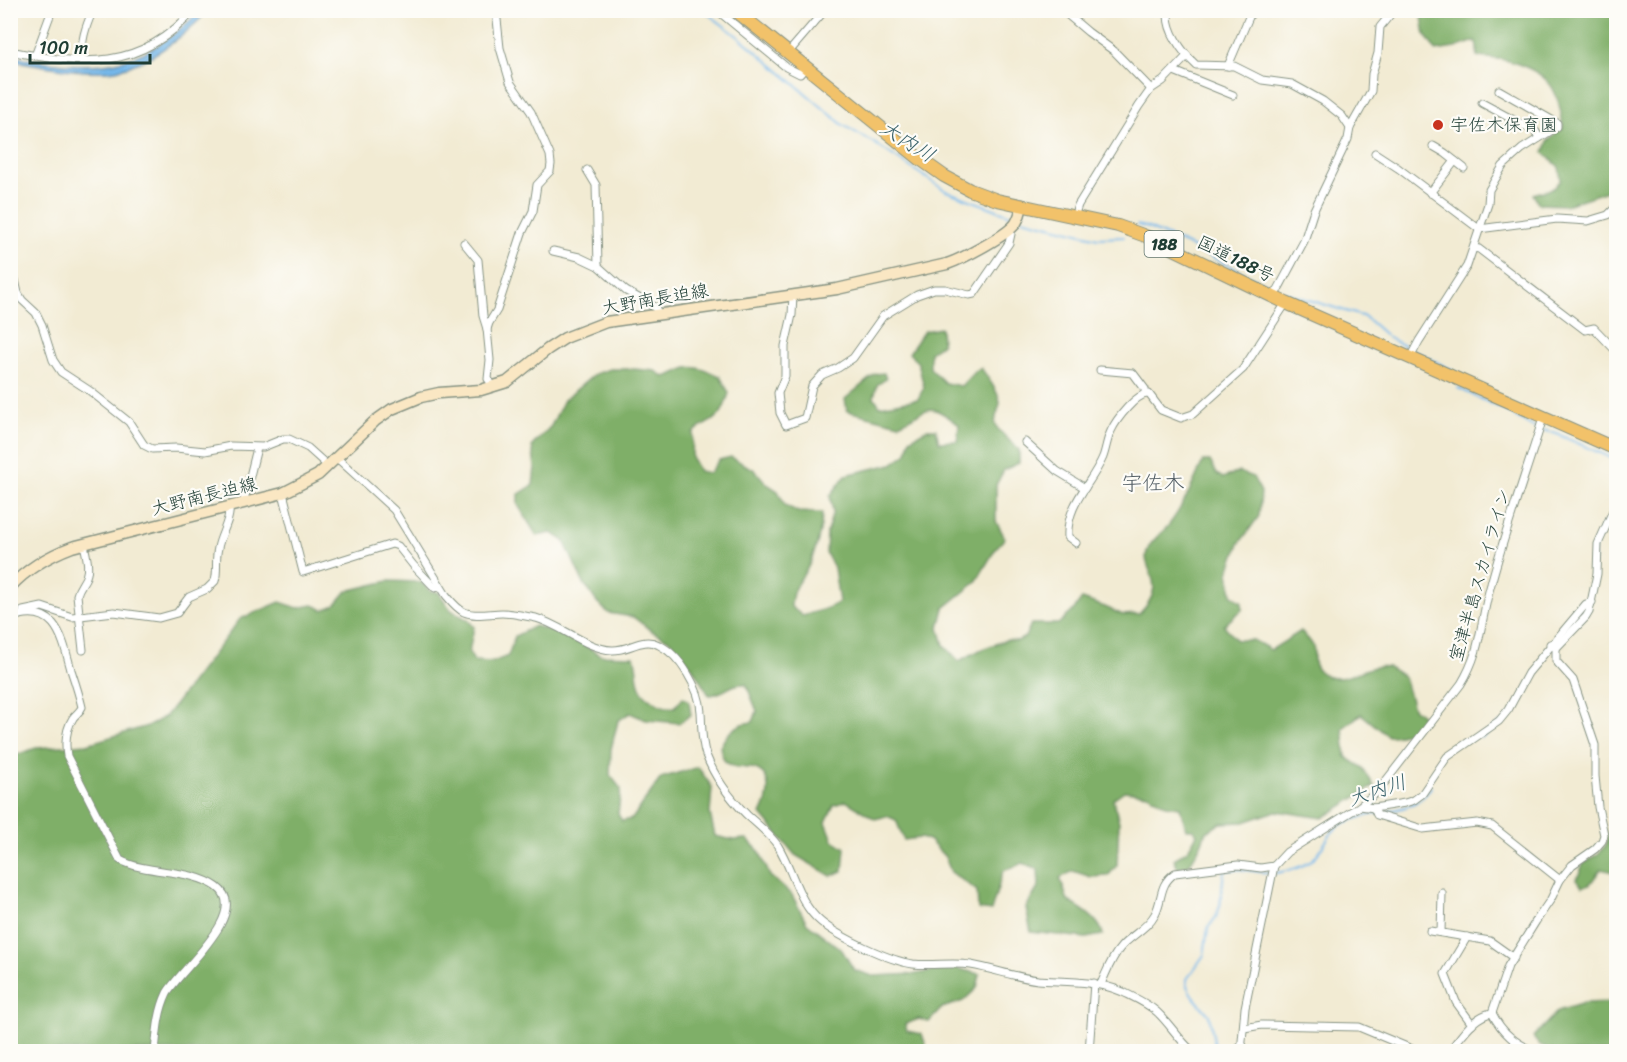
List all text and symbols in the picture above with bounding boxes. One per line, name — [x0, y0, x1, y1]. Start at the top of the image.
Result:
scale bar — [30, 27, 150, 65]
text: 100 m — [39, 32, 88, 64]
place label: 宇佐木保育園 — [1450, 109, 1558, 141]
water label: 大内川 — [873, 111, 942, 172]
marker: 宇佐木保育園 — [1431, 118, 1445, 132]
street label: 国道188号 — [1191, 226, 1281, 292]
road number: 188 — [1144, 231, 1184, 257]
street label: 大野南長迫線 — [599, 274, 711, 324]
district label: 宇佐木 — [1122, 464, 1185, 502]
street label: 大野南長迫線 — [148, 467, 260, 525]
street label: 室津半島スカイライン — [1440, 484, 1520, 666]
water label: 大内川 — [1343, 765, 1411, 816]

